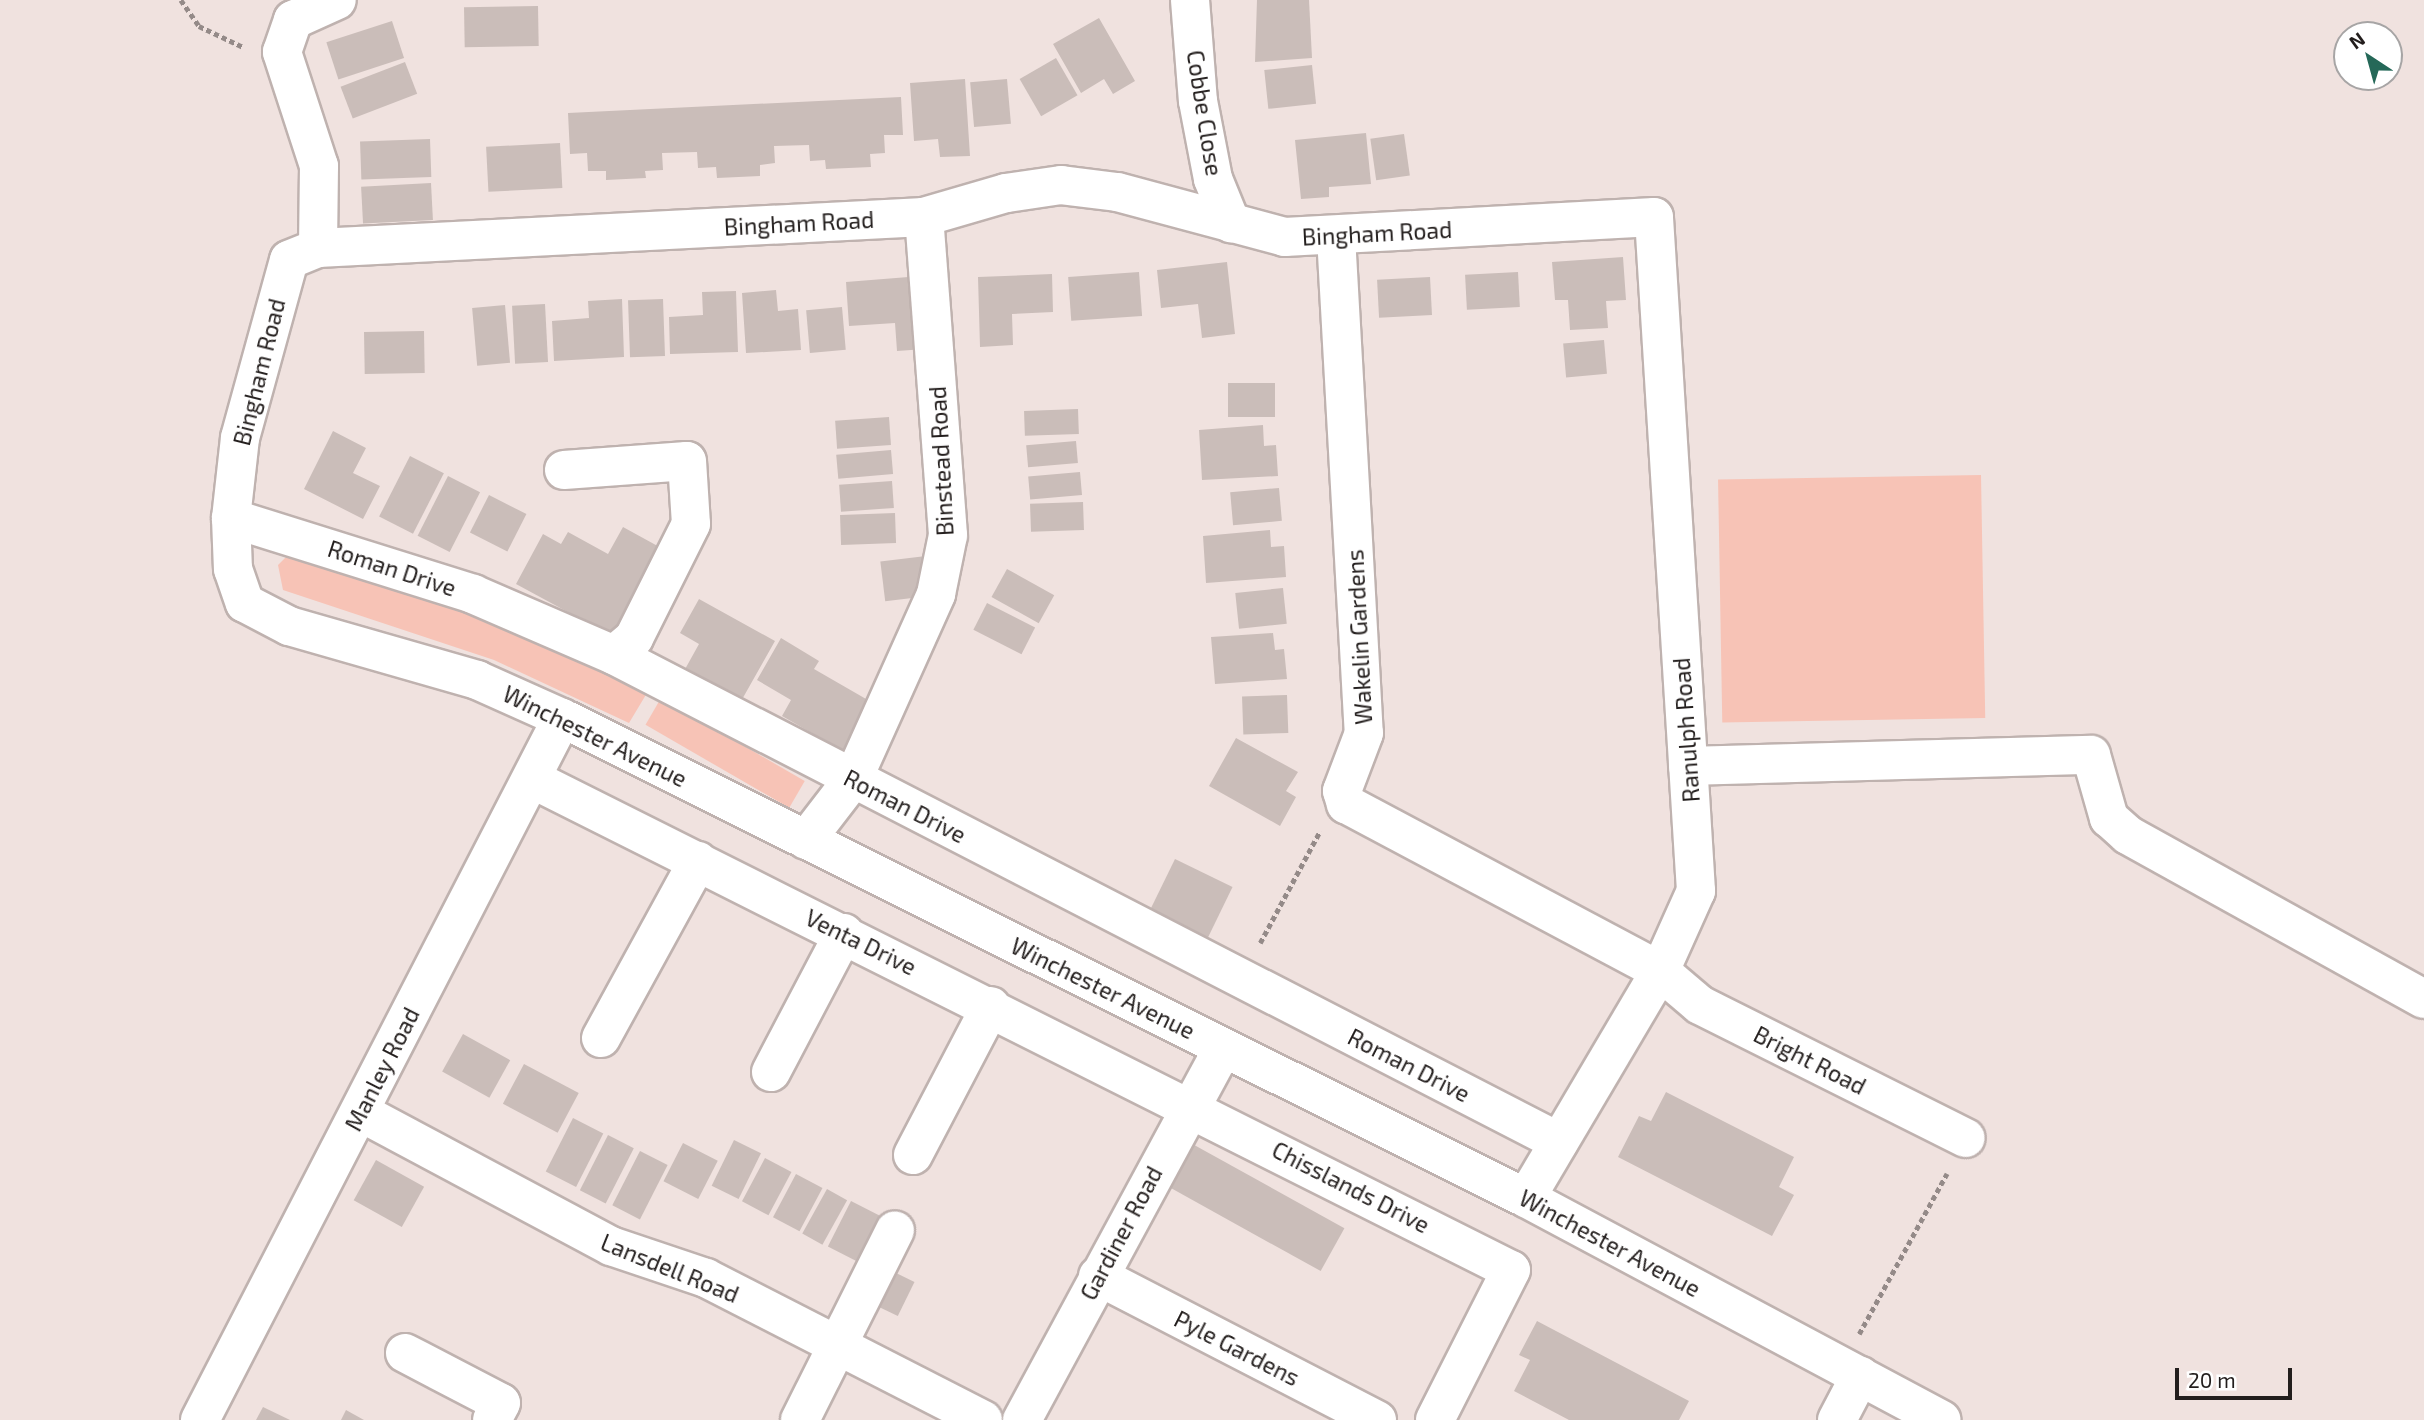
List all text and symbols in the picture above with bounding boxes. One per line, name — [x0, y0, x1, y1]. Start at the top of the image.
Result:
north arrow — [2333, 21, 2403, 91]
text: N — [2344, 27, 2369, 54]
street label: Cobbe Close — [1181, 48, 1229, 178]
street label: Bingham Road — [723, 205, 875, 241]
street label: Bingham Road — [1301, 215, 1453, 251]
street label: Bingham Road — [227, 296, 291, 448]
street label: Binstead Road — [923, 385, 959, 537]
street label: Roman Drive — [324, 534, 460, 602]
street label: Wakelin Gardens — [1341, 549, 1377, 725]
street label: Ranulph Road — [1667, 657, 1705, 803]
street label: Winchester Avenue — [498, 679, 692, 793]
street label: Roman Drive — [839, 764, 971, 848]
street label: Venta Drive — [801, 903, 921, 981]
street label: Winchester Avenue — [1006, 931, 1200, 1045]
street label: Manley Road — [339, 1002, 425, 1136]
street label: Bright Road — [1749, 1020, 1871, 1100]
street label: Roman Drive — [1343, 1023, 1475, 1107]
street label: Chisslands Drive — [1268, 1135, 1434, 1239]
street label: Gardiner Road — [1074, 1161, 1168, 1305]
street label: Winchester Avenue — [1514, 1183, 1706, 1303]
street label: Lansdell Road — [597, 1228, 743, 1308]
street label: Pyle Gardens — [1170, 1305, 1304, 1391]
scale bar — [2179, 1354, 2296, 1398]
text: 20 m — [2188, 1367, 2236, 1392]

